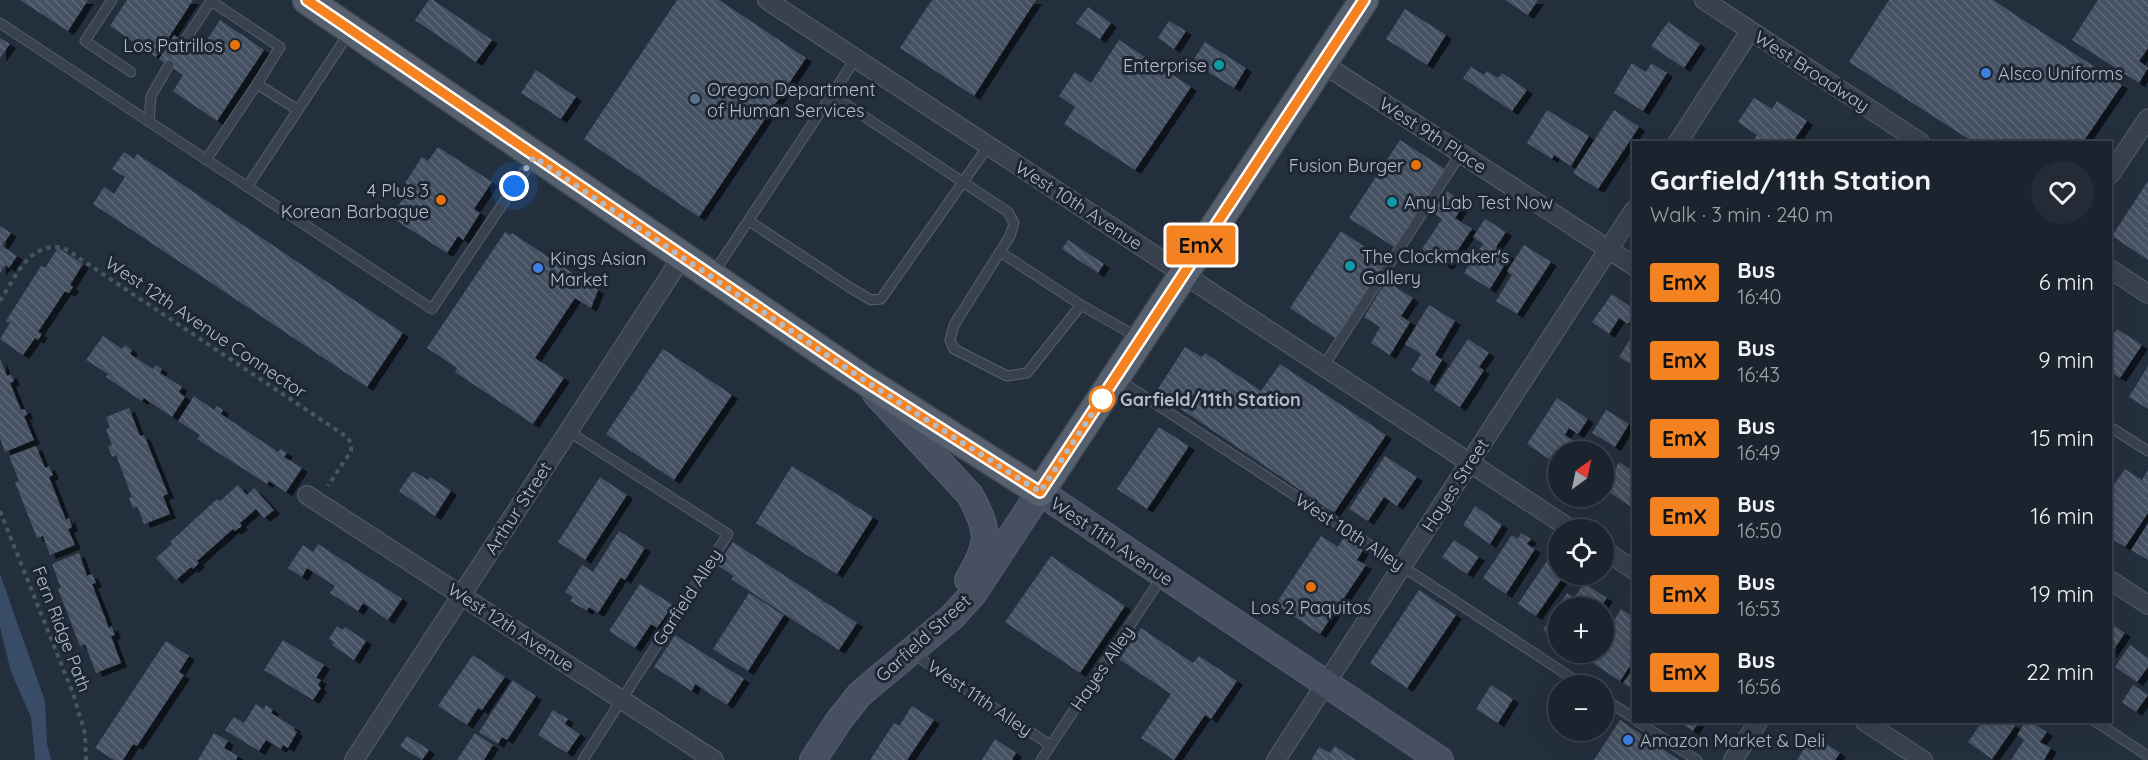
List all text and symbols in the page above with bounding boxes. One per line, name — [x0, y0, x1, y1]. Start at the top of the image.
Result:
street label: West Broadway — [1750, 25, 1874, 117]
place label: Los Patrillos — [123, 34, 223, 57]
marker: Los Patrillos — [228, 38, 242, 52]
place label: Enterprise — [1123, 54, 1207, 77]
marker: Enterprise — [1212, 58, 1226, 72]
place label: Alsco Uniforms — [1998, 62, 2123, 85]
marker: Alsco Uniforms — [1979, 66, 1993, 80]
place label: Oregon Department of Human Services — [707, 78, 876, 122]
marker: Oregon Department of Human Services — [688, 92, 702, 106]
street label: West 9th Place — [1375, 92, 1491, 178]
place label: Fusion Burger — [1289, 154, 1404, 177]
street label: West 10th Avenue — [1011, 155, 1147, 255]
marker: Fusion Burger — [1409, 158, 1423, 172]
button: heart — [2031, 161, 2094, 224]
text: Garfield/11th Station — [1650, 162, 1931, 197]
your location — [499, 171, 529, 201]
place label: 4 Plus 3 Korean Barbaque — [281, 179, 429, 223]
place label: Any Lab Test Now — [1404, 191, 1553, 214]
marker: 4 Plus 3 Korean Barbaque — [434, 193, 448, 207]
marker: Any Lab Test Now — [1385, 195, 1399, 209]
text: Walk · 3 min · 240 m — [1650, 202, 1833, 227]
line badge: EmX — [1166, 226, 1236, 264]
text: EmX — [1178, 232, 1224, 258]
place label: The Clockmaker's Gallery — [1362, 245, 1509, 289]
place label: Kings Asian Market — [550, 247, 646, 291]
street label: West 12th Avenue Connector — [101, 251, 311, 403]
text: Bus — [1737, 256, 1775, 284]
marker: The Clockmaker's Gallery — [1343, 259, 1357, 273]
marker: Kings Asian Market — [531, 261, 545, 275]
text: 6 min — [2039, 268, 2094, 296]
text: EmX — [1662, 269, 1707, 295]
text: 16:40 — [1737, 284, 1781, 309]
text: Bus — [1737, 334, 1775, 362]
text: 9 min — [2038, 346, 2094, 374]
text: EmX — [1662, 347, 1707, 373]
text: 16:43 — [1737, 362, 1780, 387]
marker: Garfield/11th Station — [1089, 386, 1115, 412]
place label: Garfield/11th Station — [1120, 388, 1301, 411]
text: Bus — [1737, 412, 1775, 440]
text: 15 min — [2030, 424, 2094, 452]
text: EmX — [1662, 425, 1707, 451]
street label: Hayes Street — [1416, 434, 1494, 536]
text: 16:49 — [1737, 440, 1780, 465]
north arrow — [1548, 441, 1614, 507]
map controls — [1548, 441, 1614, 741]
street label: Arthur Street — [479, 457, 557, 559]
street label: West 10th Alley — [1291, 488, 1409, 576]
text: Bus — [1737, 490, 1775, 518]
street label: West 11th Avenue — [1046, 492, 1178, 590]
text: 16 min — [2031, 502, 2094, 530]
text: EmX — [1662, 503, 1707, 529]
text: 16:50 — [1737, 518, 1782, 543]
button: locate — [1548, 519, 1614, 585]
street label: Garfield Alley — [647, 544, 727, 650]
street label: Fern Ridge Path — [27, 563, 97, 695]
text: Bus — [1737, 568, 1775, 596]
street label: West 12th Avenue — [443, 578, 579, 676]
marker: Los 2 Paquitos — [1304, 580, 1318, 594]
text: 19 min — [2030, 580, 2094, 608]
text: EmX — [1662, 581, 1707, 607]
street label: Garfield Street — [871, 589, 975, 687]
place label: Los 2 Paquitos — [1251, 596, 1371, 619]
text: 16:53 — [1737, 596, 1780, 621]
button: + — [1548, 597, 1614, 663]
street label: Hayes Alley — [1065, 621, 1139, 715]
text: Bus — [1737, 646, 1775, 674]
street label: West 11th Alley — [923, 655, 1037, 741]
text: 22 min — [2026, 658, 2094, 686]
text: EmX — [1662, 659, 1707, 685]
text: 16:56 — [1737, 674, 1781, 699]
button: − — [1548, 675, 1614, 741]
place label: Amazon Market & Deli — [1640, 729, 1825, 752]
marker: Amazon Market & Deli — [1621, 733, 1635, 747]

